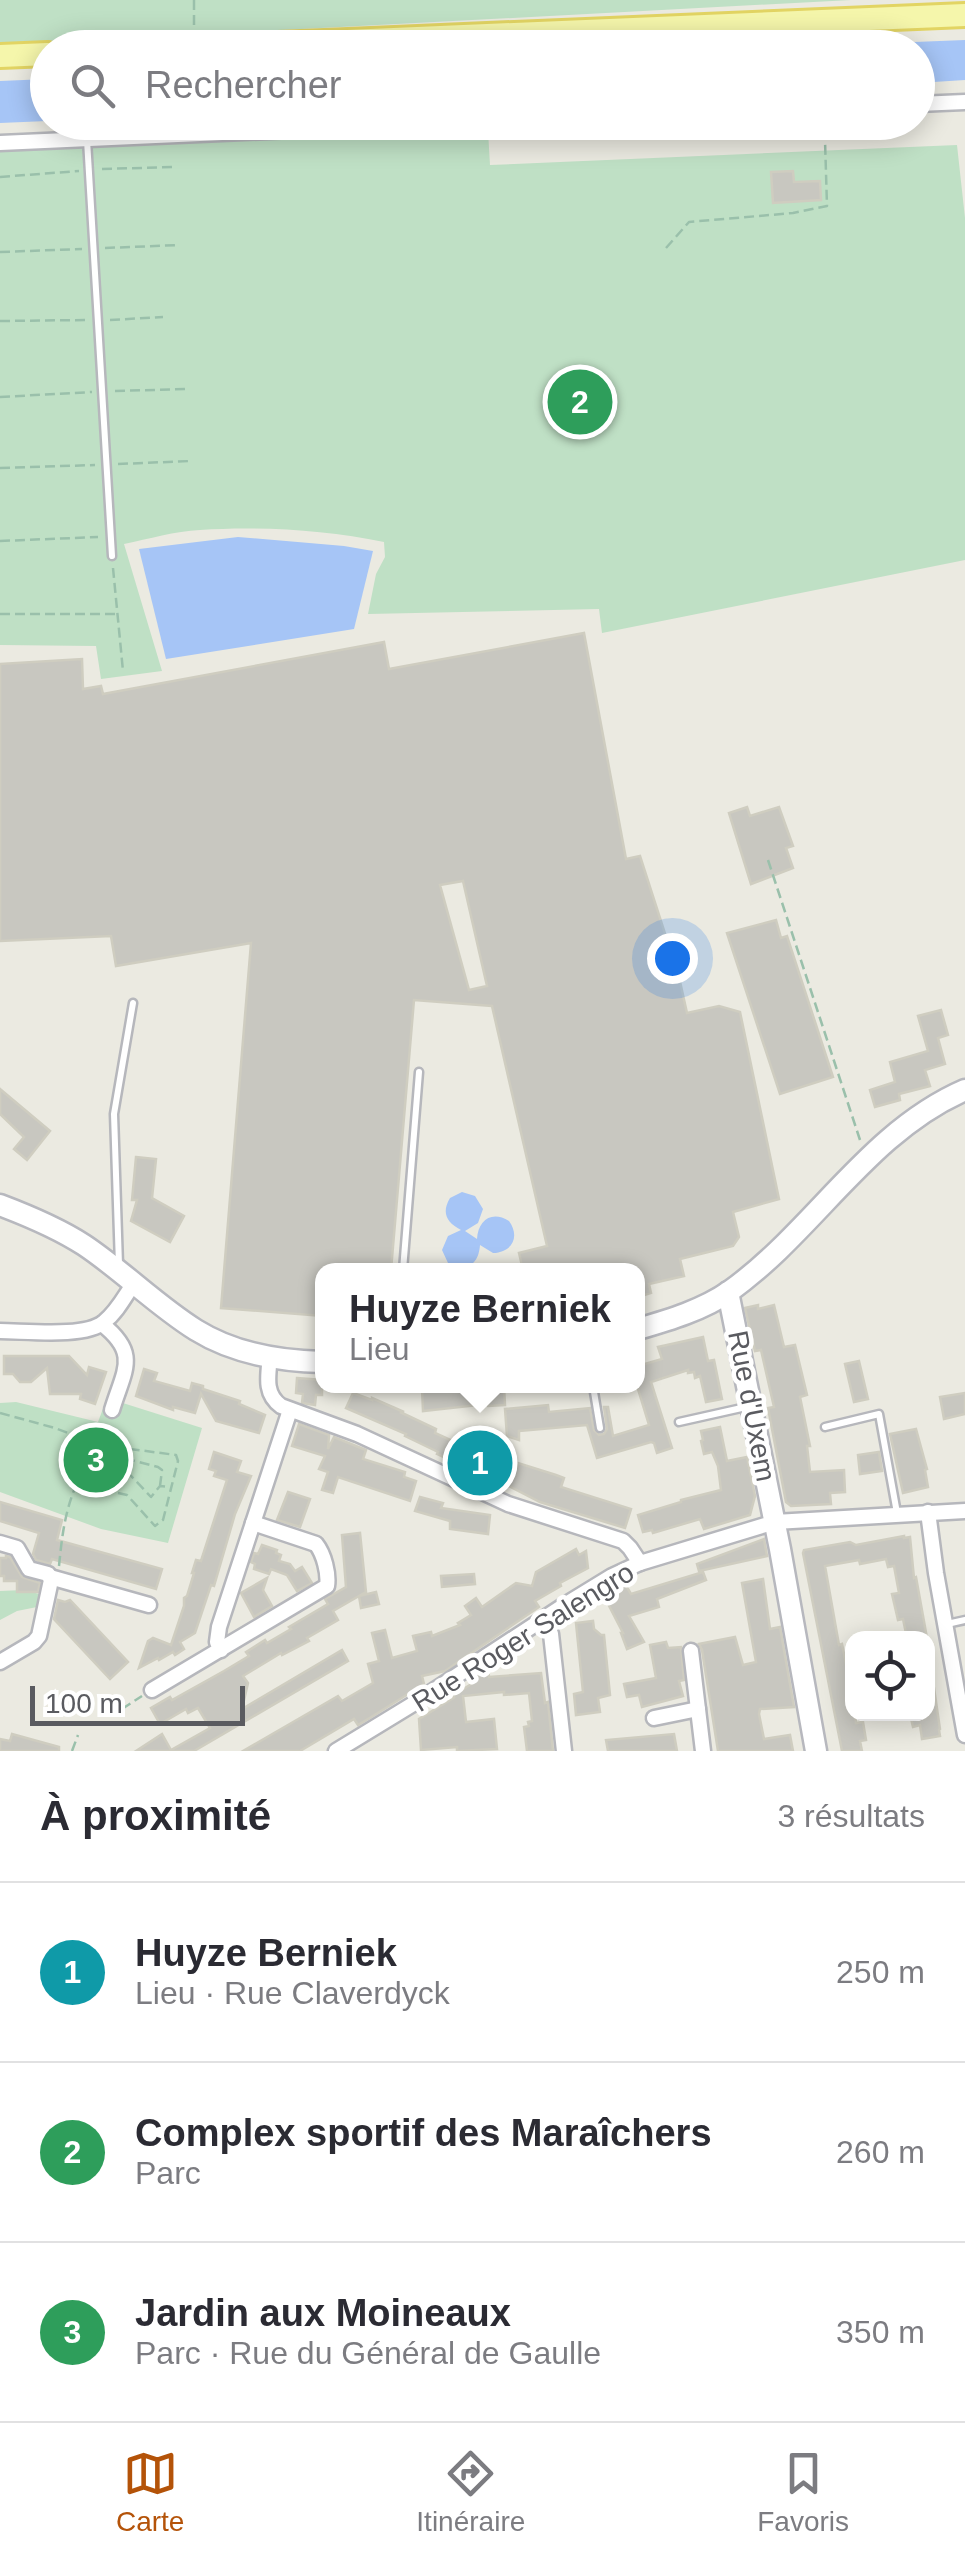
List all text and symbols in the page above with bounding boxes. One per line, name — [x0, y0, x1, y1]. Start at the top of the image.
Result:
search box — [30, 30, 935, 140]
icon: search — [65, 58, 120, 113]
text: Rechercher — [145, 64, 341, 106]
pin: 2 — [548, 364, 612, 440]
your location — [647, 933, 698, 984]
popup — [315, 1263, 645, 1393]
text: Huyze Berniek — [349, 1288, 611, 1330]
street label: Rue d'Uxem — [722, 1328, 782, 1484]
text: Lieu — [349, 1331, 410, 1367]
pin: 3 — [64, 1422, 128, 1498]
pin: 1 — [448, 1426, 512, 1500]
street label: Rue Roger Salengro — [407, 1556, 639, 1718]
map controls — [845, 1631, 935, 1721]
button: locate — [845, 1631, 935, 1721]
scale bar — [30, 1681, 245, 1726]
text: 100 m — [45, 1688, 123, 1719]
text: À proximité — [40, 1792, 271, 1839]
text: 3 résultats — [777, 1798, 925, 1834]
text: Huyze Berniek — [135, 1932, 397, 1974]
text: 1 — [64, 1954, 81, 1990]
text: 250 m — [836, 1954, 925, 1990]
text: Lieu · Rue Claverdyck — [135, 1975, 450, 2011]
text: Complex sportif des Maraîchers — [135, 2112, 712, 2154]
text: 2 — [64, 2134, 81, 2170]
text: 260 m — [836, 2134, 925, 2170]
text: Parc — [135, 2155, 201, 2191]
text: Jardin aux Moineaux — [135, 2292, 511, 2334]
text: 3 — [64, 2314, 81, 2350]
text: 350 m — [836, 2314, 925, 2350]
text: Parc · Rue du Général de Gaulle — [135, 2335, 601, 2371]
tab: Carte — [116, 2446, 184, 2538]
tab: Itinéraire — [416, 2446, 525, 2538]
tab: Favoris — [757, 2446, 849, 2538]

